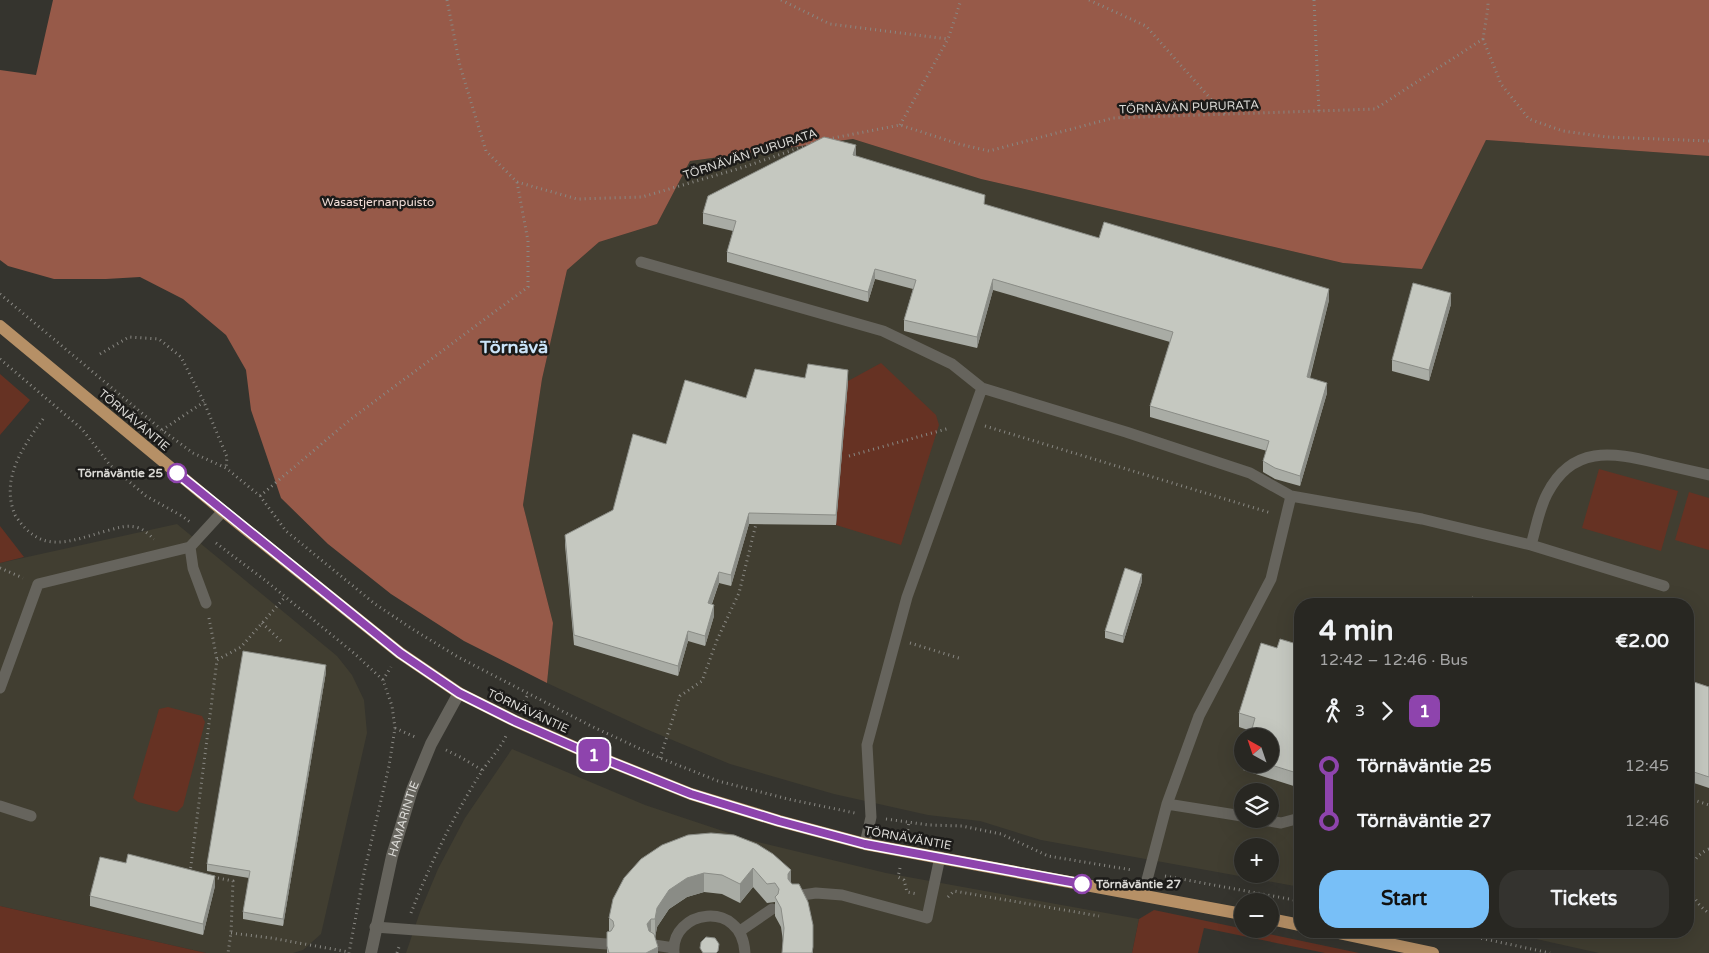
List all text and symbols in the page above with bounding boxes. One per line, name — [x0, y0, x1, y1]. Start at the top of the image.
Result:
street label: TÖRNÄVÄN PURURATA — [1119, 98, 1259, 116]
street label: TÖRNÄVÄN PURURATA — [681, 126, 819, 182]
park label: Wasastjernanpuisto — [322, 195, 434, 209]
district label: Törnävä — [479, 336, 548, 358]
street label: TÖRNÄVÄNTIE — [96, 386, 173, 454]
marker: Törnäväntie 25 — [167, 463, 187, 483]
place label: Törnäväntie 25 — [77, 466, 163, 480]
text: 4 min — [1319, 614, 1394, 648]
text: €2.00 — [1615, 630, 1669, 652]
text: 12:42 – 12:46 · Bus — [1319, 650, 1468, 670]
street label: TÖRNÄVÄNTIE — [485, 686, 571, 736]
icon: walk — [1319, 697, 1347, 725]
icon: forward — [1373, 697, 1401, 725]
text: 1 — [1419, 700, 1430, 722]
text: 3 — [1355, 701, 1365, 721]
north arrow — [1234, 728, 1279, 772]
map controls — [1234, 728, 1279, 938]
line badge: 1 — [578, 739, 610, 771]
text: 1 — [588, 744, 600, 766]
text: Törnäväntie 25 — [1357, 755, 1492, 777]
text: 12:45 — [1625, 756, 1669, 776]
street label: HAMARINTIE — [385, 779, 422, 859]
button: layers — [1234, 783, 1279, 828]
text: Törnäväntie 27 — [1357, 810, 1492, 832]
text: 12:46 — [1625, 811, 1669, 831]
street label: TÖRNÄVÄNTIE — [863, 823, 953, 853]
button: + — [1234, 838, 1279, 883]
button: Start — [1319, 870, 1489, 928]
button: Tickets — [1499, 870, 1669, 928]
marker: Törnäväntie 27 — [1072, 874, 1092, 894]
place label: Törnäväntie 27 — [1095, 877, 1182, 891]
button: − — [1234, 893, 1279, 938]

